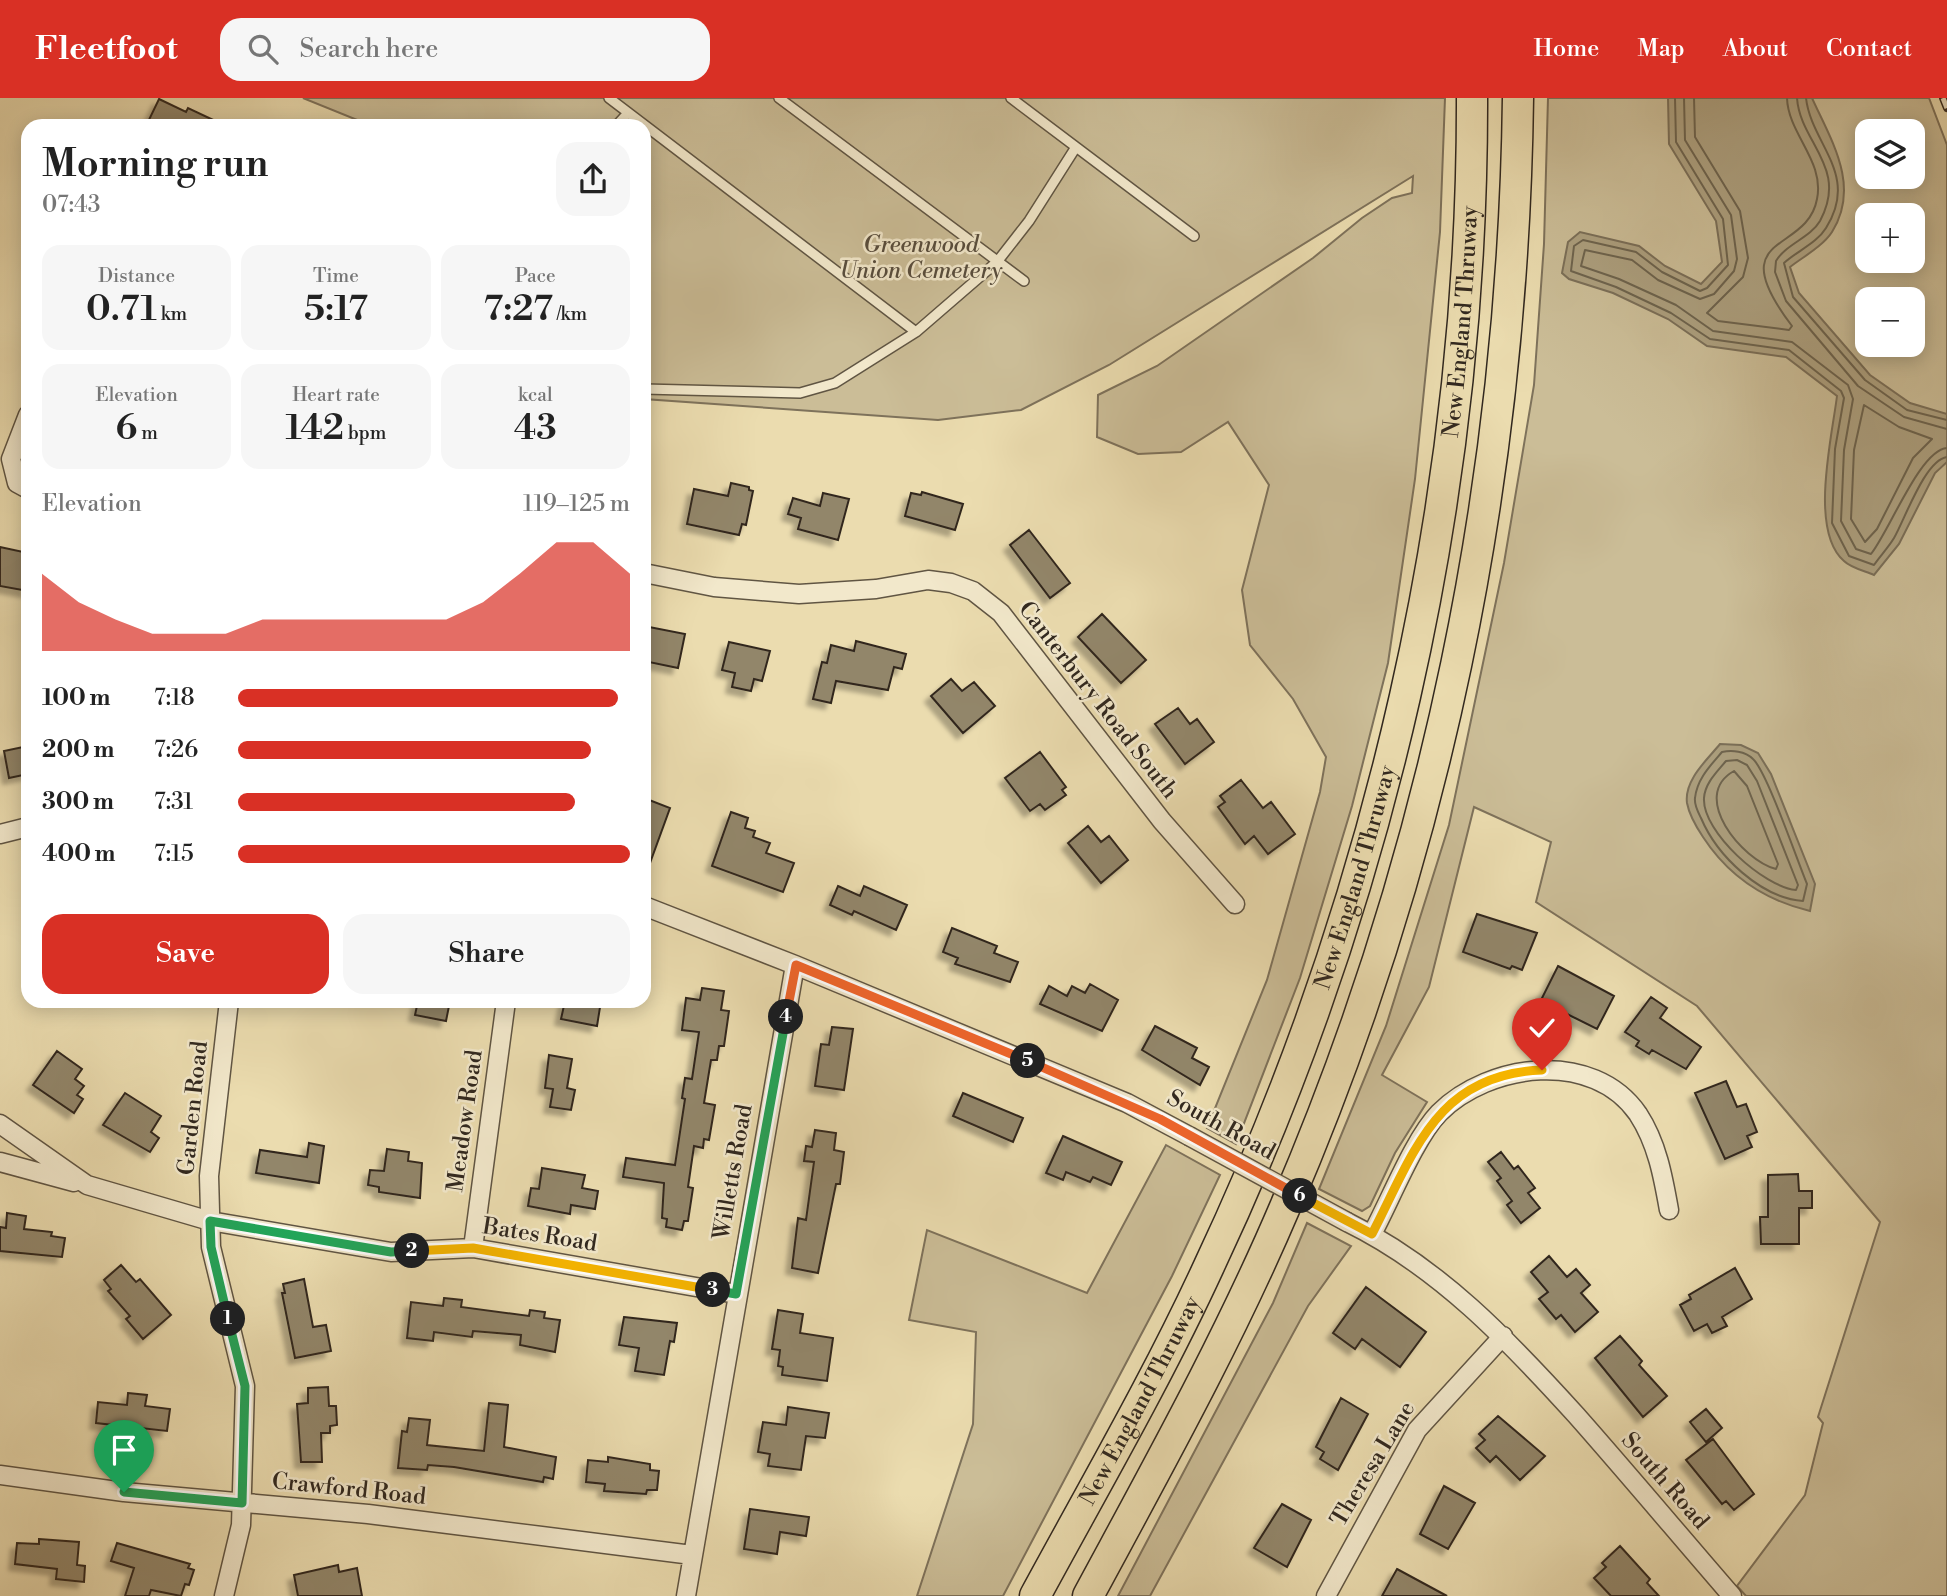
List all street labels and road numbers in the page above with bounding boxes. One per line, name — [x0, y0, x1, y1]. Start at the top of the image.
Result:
street label: New England Thruway — [1437, 204, 1484, 439]
street label: Canterbury Road South — [1012, 596, 1184, 805]
street label: New England Thruway — [1309, 762, 1402, 993]
street label: Garden Road — [172, 1039, 214, 1177]
street label: Meadow Road — [441, 1048, 489, 1194]
street label: South Road — [1162, 1084, 1280, 1166]
street label: Willetts Road — [707, 1102, 759, 1243]
street label: Bates Road — [480, 1212, 599, 1258]
street label: New England Thruway — [1074, 1291, 1207, 1510]
street label: Theresa Lane — [1325, 1396, 1421, 1532]
street label: South Road — [1615, 1427, 1715, 1535]
street label: Crawford Road — [271, 1467, 427, 1511]

